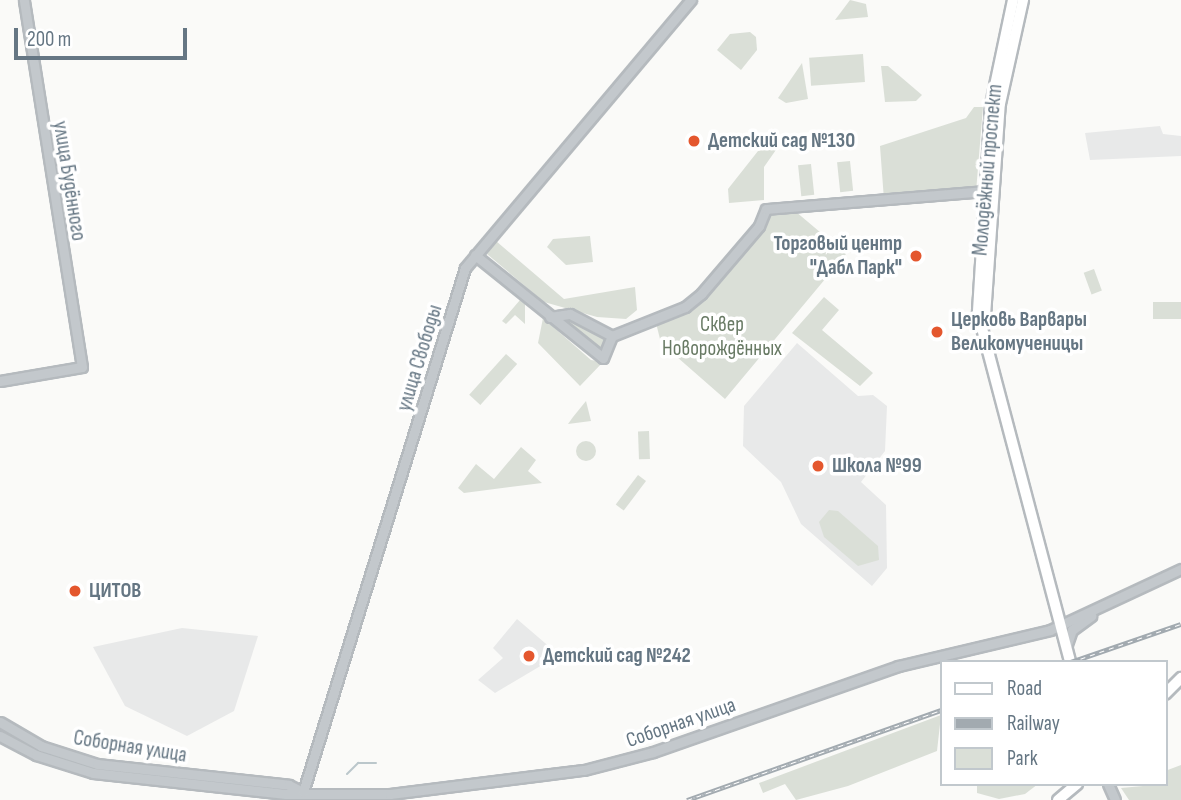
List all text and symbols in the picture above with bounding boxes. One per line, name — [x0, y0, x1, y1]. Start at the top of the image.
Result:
scale bar — [18, 14, 191, 58]
text: 200 m — [27, 27, 71, 52]
street label: Молодёжный проспект — [968, 83, 1008, 257]
street label: улица Будённого — [47, 119, 91, 243]
place label: Детский сад №130 — [708, 128, 855, 154]
marker: Детский сад №130 — [686, 133, 702, 149]
place label: Торговый центр "Дабл Парк" — [773, 231, 902, 281]
marker: Торговый центр "Дабл Парк" — [908, 248, 924, 264]
street label: улица Свободы — [392, 302, 448, 414]
place label: Церковь Варвары Великомученицы — [951, 307, 1087, 357]
park label: Сквер Новорождённых — [662, 312, 782, 362]
marker: Церковь Варвары Великомученицы — [929, 324, 945, 340]
place label: Школа №99 — [832, 453, 922, 479]
marker: Школа №99 — [810, 458, 826, 474]
place label: ЦИТОВ — [89, 578, 141, 604]
marker: ЦИТОВ — [67, 583, 83, 599]
place label: Детский сад №242 — [543, 643, 691, 669]
marker: Детский сад №242 — [521, 648, 537, 664]
legend — [940, 660, 1167, 786]
text: Road — [1007, 676, 1042, 701]
street label: Соборная улица — [623, 692, 739, 754]
text: Railway — [1007, 711, 1060, 736]
street label: Соборная улица — [72, 726, 188, 768]
text: Park — [1007, 746, 1038, 771]

